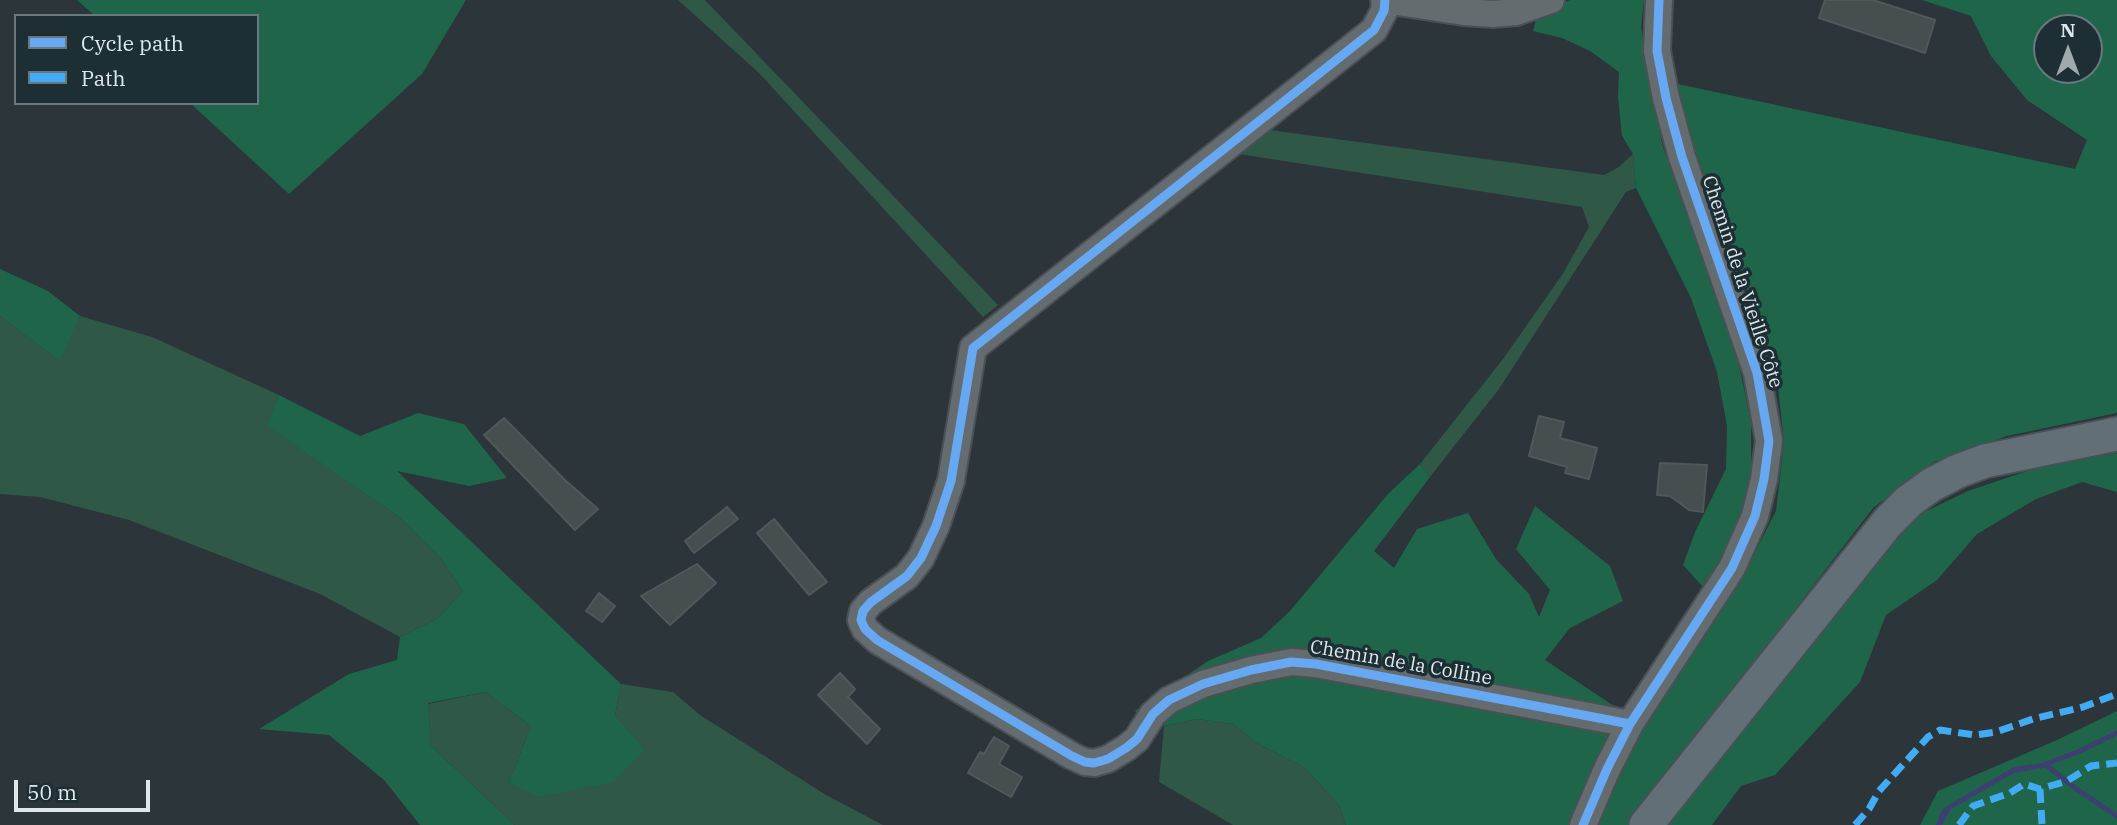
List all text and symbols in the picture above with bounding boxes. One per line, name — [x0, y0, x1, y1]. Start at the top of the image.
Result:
legend — [14, 14, 259, 105]
north arrow — [2033, 14, 2103, 84]
text: N — [2060, 18, 2076, 42]
text: Cycle path — [81, 29, 184, 57]
text: Path — [81, 64, 126, 92]
street label: Chemin de la Vieille Côte — [1697, 173, 1787, 391]
street label: Chemin de la Colline — [1308, 636, 1494, 690]
scale bar — [18, 766, 154, 810]
text: 50 m — [27, 778, 77, 806]

